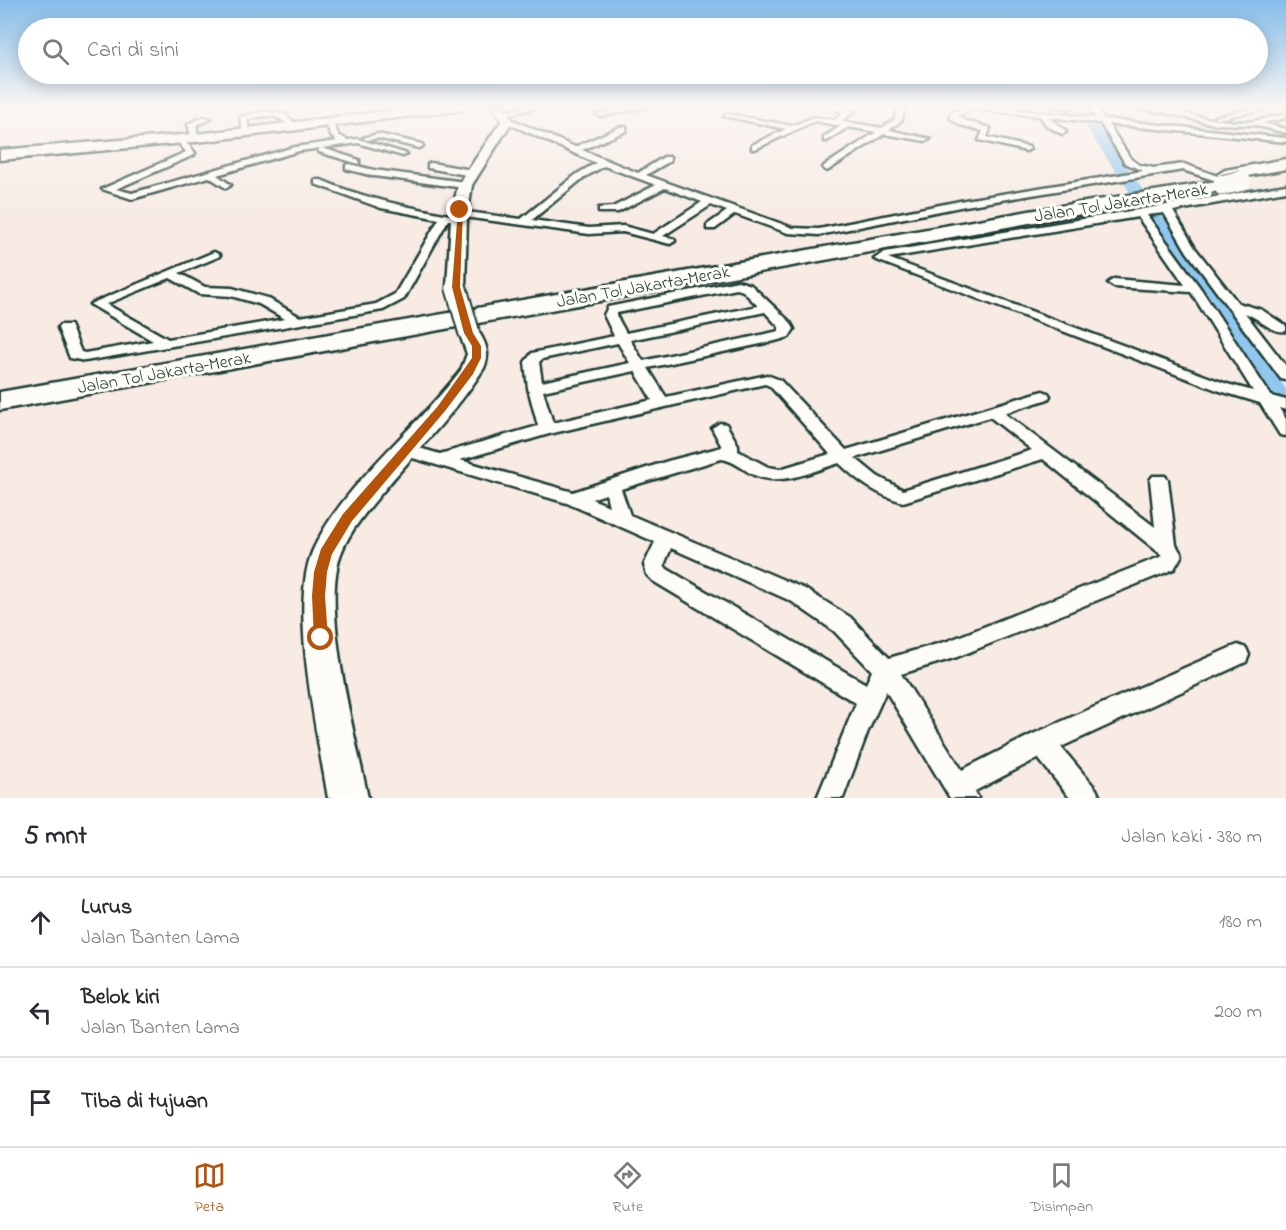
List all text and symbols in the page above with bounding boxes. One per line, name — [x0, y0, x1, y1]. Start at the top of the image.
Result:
search box — [18, 18, 1268, 84]
icon: search — [39, 35, 72, 68]
text: Cari di sini — [87, 35, 179, 67]
street label: Jalan Tol Jakarta–Merak — [1033, 177, 1210, 231]
route end — [446, 196, 472, 222]
street label: Jalan Tol Jakarta–Merak — [555, 260, 732, 316]
street label: Jalan Tol Jakarta–Merak — [76, 346, 253, 402]
route start — [307, 624, 333, 650]
text: 5 mnt — [24, 818, 87, 856]
text: Jalan kaki · 380 m — [1121, 823, 1262, 852]
text: Lurus — [81, 892, 132, 924]
icon: ahead — [24, 906, 57, 939]
text: 180 m — [1219, 908, 1262, 937]
text: Jalan Banten Lama — [81, 924, 240, 953]
text: Belok kiri — [81, 982, 160, 1014]
icon: left — [24, 996, 57, 1029]
text: 200 m — [1214, 998, 1262, 1027]
text: Jalan Banten Lama — [81, 1014, 240, 1043]
icon: arrive — [24, 1086, 57, 1119]
text: Tiba di tujuan — [81, 1086, 208, 1118]
tab: Peta — [193, 1159, 226, 1219]
tab: Rute — [611, 1159, 644, 1219]
tab: Disimpan — [1030, 1159, 1093, 1219]

